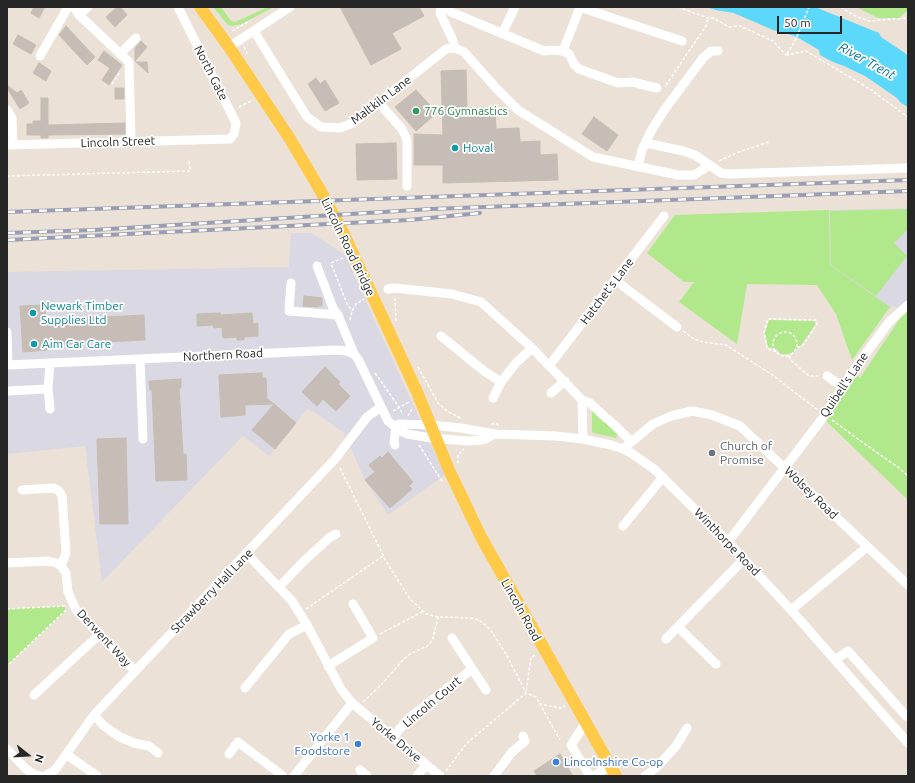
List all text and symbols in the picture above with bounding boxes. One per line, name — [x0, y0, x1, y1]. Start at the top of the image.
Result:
scale bar — [779, 8, 844, 34]
text: 50 m — [784, 16, 811, 29]
water label: River Trent — [836, 39, 898, 83]
street label: North Gate — [191, 43, 231, 103]
street label: Maltkiln Lane — [348, 73, 414, 127]
place label: 776 Gymnastics — [424, 104, 508, 118]
marker: 776 Gymnastics — [411, 106, 421, 116]
street label: Lincoln Street — [80, 134, 156, 150]
place label: Hoval — [463, 141, 494, 155]
marker: Hoval — [450, 143, 460, 153]
street label: Lincoln Road Bridge — [318, 196, 378, 298]
street label: Hatchet's Lane — [577, 255, 637, 327]
place label: Newark Timber Supplies Ltd — [41, 299, 123, 327]
marker: Newark Timber Supplies Ltd — [28, 308, 38, 318]
place label: Aim Car Care — [42, 337, 111, 351]
marker: Aim Car Care — [29, 339, 39, 349]
street label: Northern Road — [183, 346, 263, 364]
street label: Quibell's Lane — [817, 350, 871, 420]
place label: Church of Promise — [720, 439, 772, 467]
marker: Church of Promise — [707, 448, 717, 458]
street label: Wolsey Road — [781, 464, 841, 522]
street label: Winthorpe Road — [691, 505, 763, 579]
street label: Strawberry Hall Lane — [168, 546, 256, 636]
street label: Lincoln Road — [498, 576, 544, 644]
street label: Derwent Way — [74, 606, 134, 670]
street label: Lincoln Court — [400, 673, 464, 731]
street label: Yorke Drive — [368, 715, 424, 765]
place label: Yorke 1 Foodstore — [295, 730, 350, 758]
north arrow — [8, 735, 48, 775]
marker: Yorke 1 Foodstore — [353, 739, 363, 749]
text: N — [33, 753, 46, 764]
place label: Lincolnshire Co-op — [564, 755, 663, 769]
marker: Lincolnshire Co-op — [551, 757, 561, 767]

